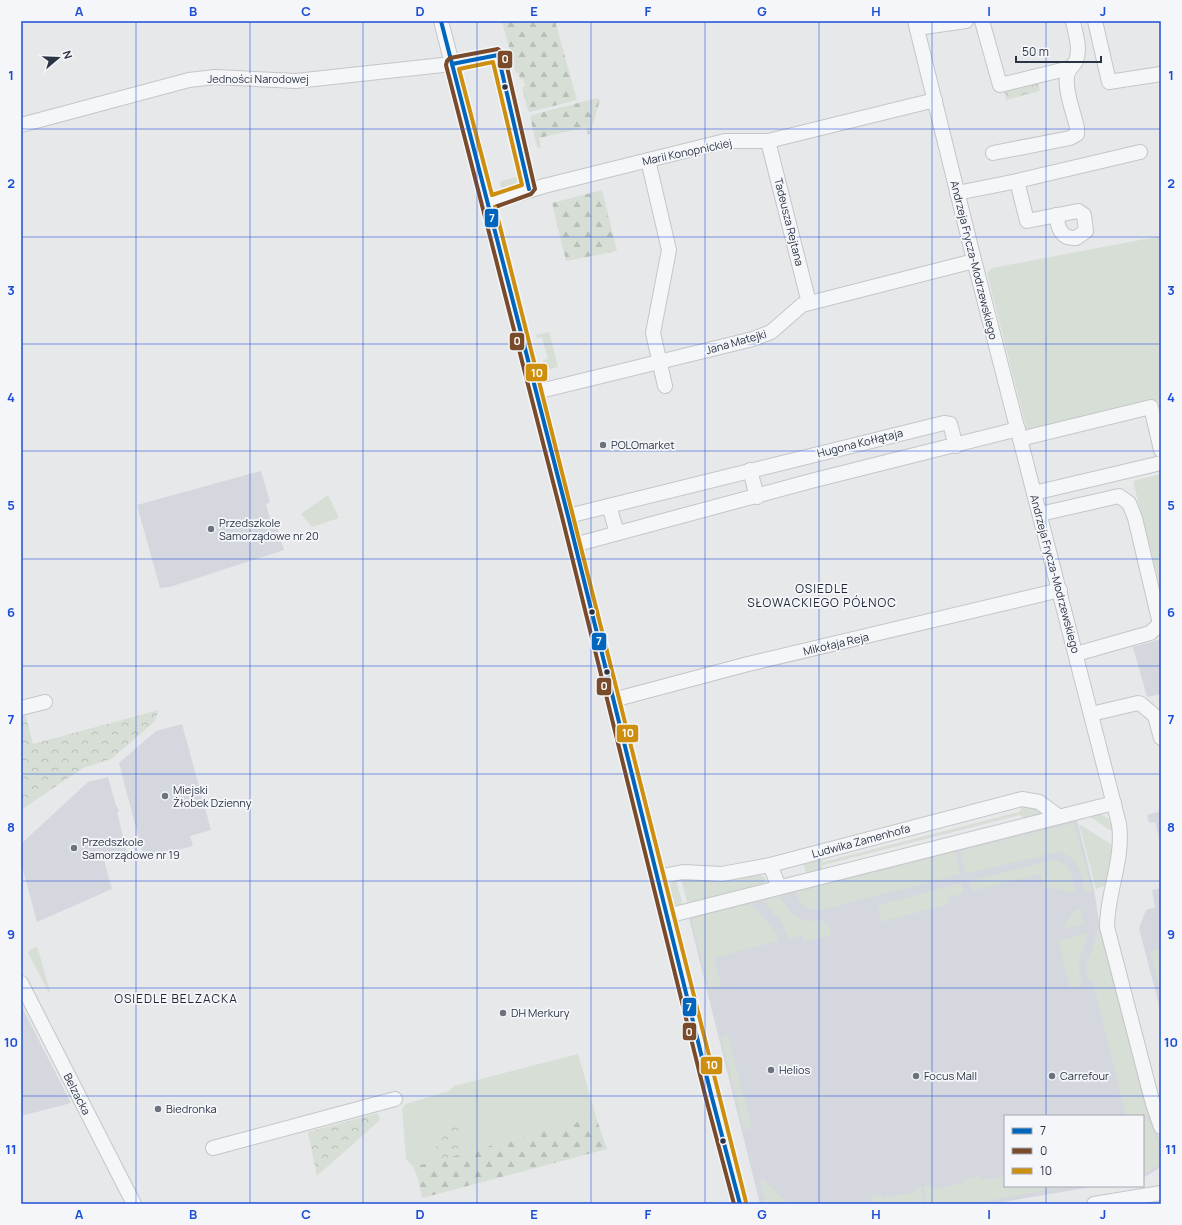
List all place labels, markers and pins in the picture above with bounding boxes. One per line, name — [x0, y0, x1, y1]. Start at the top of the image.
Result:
unlabelled marker — [500, 82, 510, 92]
place label: POLOmarket — [611, 437, 675, 452]
marker: POLOmarket — [598, 440, 608, 450]
place label: Przedszkole Samorządowe nr 20 — [219, 515, 319, 543]
marker: Przedszkole Samorządowe nr 20 — [206, 524, 216, 534]
unlabelled marker — [587, 607, 597, 617]
unlabelled marker — [602, 667, 612, 677]
place label: Miejski Żłobek Dzienny — [173, 782, 252, 810]
marker: Miejski Żłobek Dzienny — [160, 791, 170, 801]
place label: Przedszkole Samorządowe nr 19 — [82, 834, 180, 862]
marker: Przedszkole Samorządowe nr 19 — [69, 843, 79, 853]
place label: DH Merkury — [511, 1005, 570, 1020]
marker: DH Merkury — [498, 1008, 508, 1018]
place label: Helios — [779, 1062, 811, 1077]
marker: Helios — [766, 1065, 776, 1075]
place label: Focus Mall — [924, 1068, 977, 1083]
place label: Carrefour — [1060, 1068, 1109, 1083]
marker: Focus Mall — [911, 1071, 921, 1081]
marker: Carrefour — [1047, 1071, 1057, 1081]
place label: Biedronka — [166, 1101, 217, 1116]
marker: Biedronka — [153, 1104, 163, 1114]
unlabelled marker — [718, 1136, 728, 1146]

